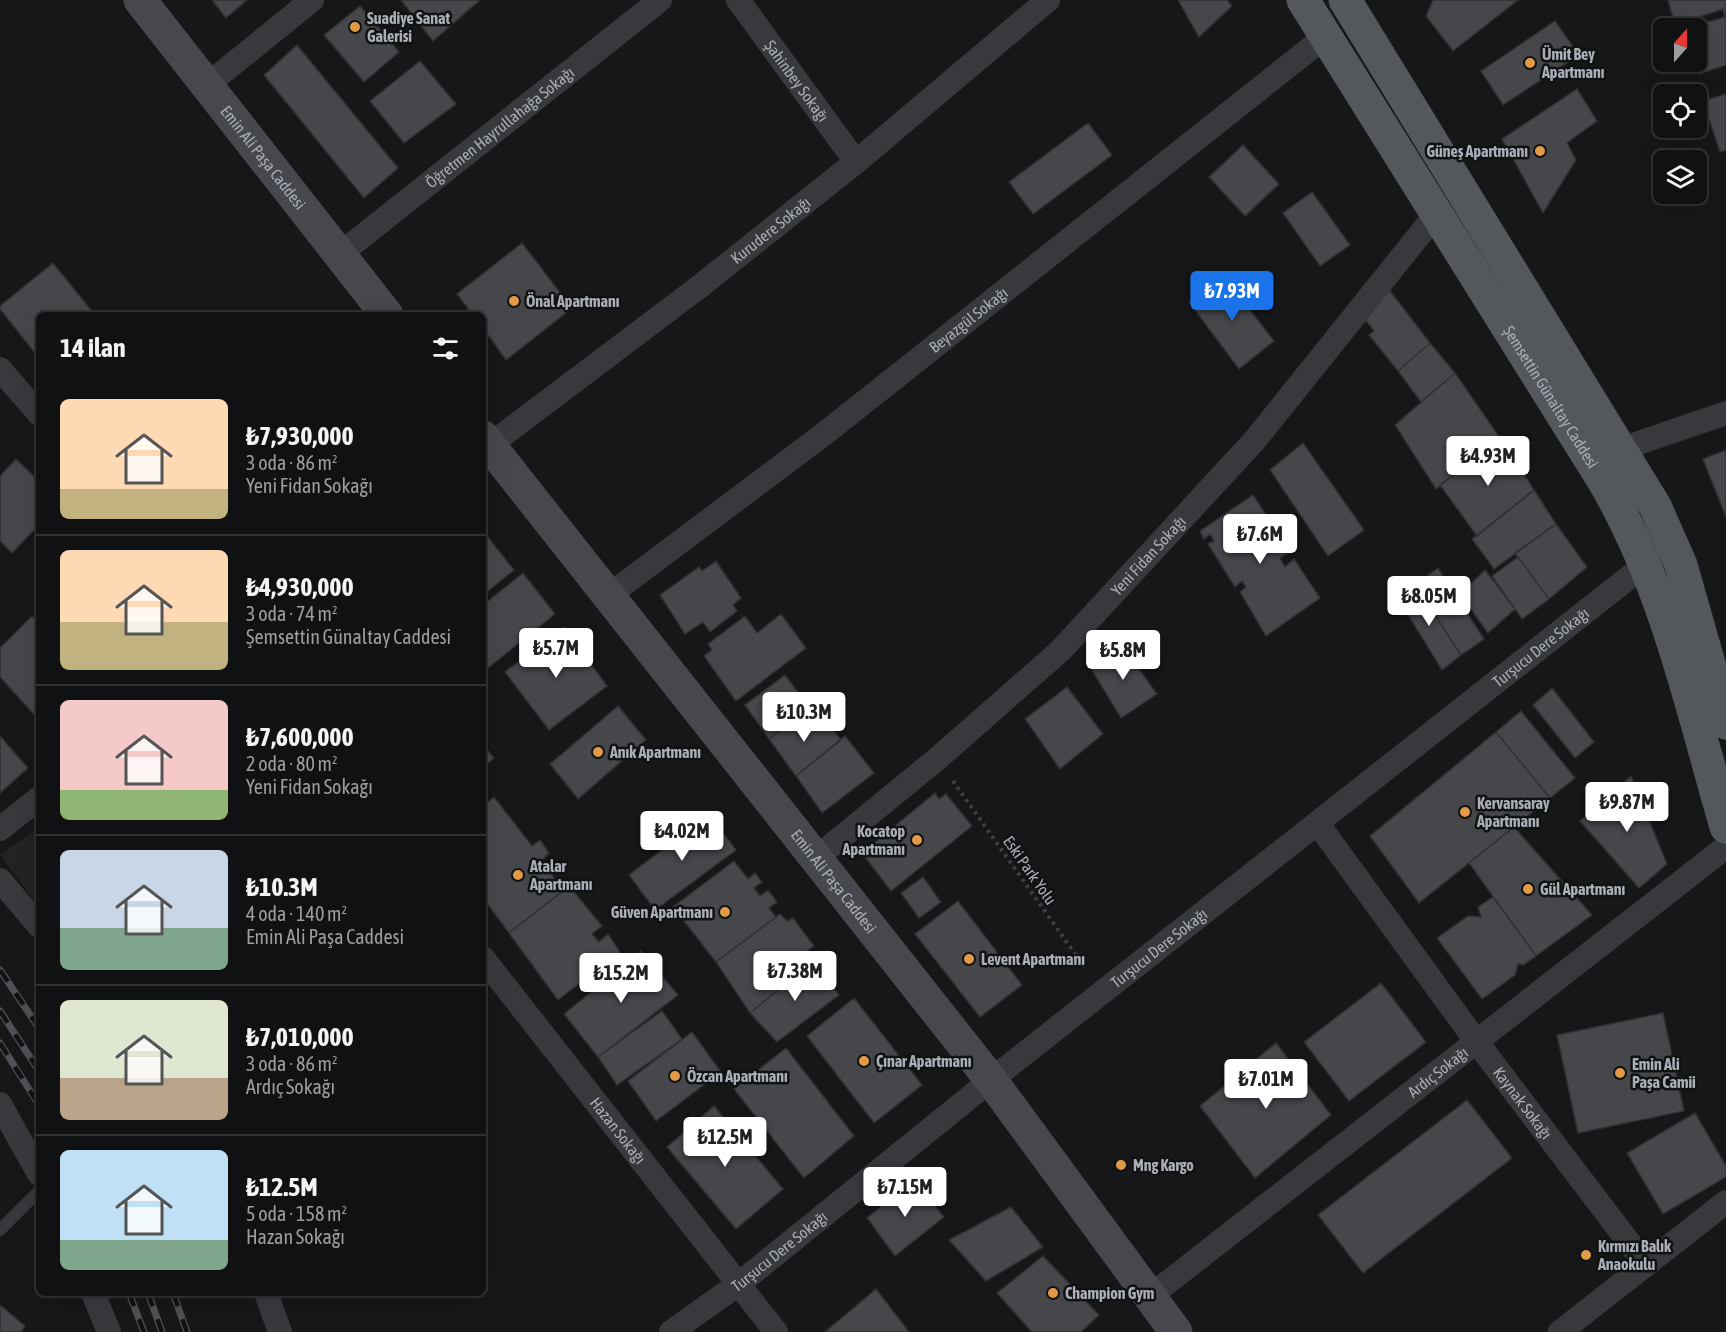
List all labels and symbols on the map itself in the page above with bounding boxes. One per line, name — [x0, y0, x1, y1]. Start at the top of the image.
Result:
place label: Suadiye Sanat Galerisi — [367, 9, 450, 45]
north arrow — [1653, 18, 1707, 72]
marker: Suadiye Sanat Galerisi — [348, 20, 362, 34]
street label: Şahinbey Sokağı — [760, 37, 832, 125]
place label: Ümit Bey Apartmanı — [1541, 45, 1605, 81]
marker: Ümit Bey Apartmanı — [1523, 56, 1537, 70]
street label: Öğretmen Hayrullahağa Sokağı — [422, 63, 578, 191]
street label: Emin Ali Paşa Caddesi — [217, 102, 310, 213]
place label: Güneş Apartmanı — [1426, 142, 1528, 160]
marker: Güneş Apartmanı — [1533, 144, 1547, 158]
street label: Kurudere Sokağı — [727, 193, 814, 267]
pin: ₺7.93M — [1183, 271, 1281, 322]
street label: Beyazgül Sokağı — [925, 283, 1011, 356]
place label: Önal Apartmanı — [526, 292, 620, 310]
marker: Önal Apartmanı — [507, 294, 521, 308]
street label: Şemsettin Günaltay Caddesi — [1499, 322, 1602, 471]
pin: ₺4.93M — [1439, 436, 1537, 487]
street label: Yeni Fidan Sokağı — [1107, 512, 1189, 599]
pin: ₺7.6M — [1218, 514, 1302, 565]
pin: ₺8.05M — [1380, 576, 1478, 627]
street label: Turşucu Dere Sokağı — [1489, 604, 1592, 691]
pin: ₺5.7M — [514, 628, 598, 679]
pin: ₺5.8M — [1081, 630, 1165, 681]
pin: ₺10.3M — [755, 692, 853, 743]
place label: Anık Apartmanı — [609, 743, 701, 761]
marker: Anık Apartmanı — [591, 745, 605, 759]
pin: ₺9.87M — [1578, 782, 1676, 833]
place label: Kervansaray Apartmanı — [1476, 794, 1550, 830]
marker: Kervansaray Apartmanı — [1458, 805, 1472, 819]
pin: ₺4.02M — [633, 811, 731, 862]
place label: Kocatop Apartmanı — [842, 822, 905, 858]
street label: Emin Ali Paşa Caddesi — [788, 826, 880, 936]
street label: Eski Park Yolu — [1000, 832, 1060, 908]
marker: Kocatop Apartmanı — [910, 833, 924, 847]
place label: Atalar Apartmanı — [529, 857, 593, 893]
marker: Atalar Apartmanı — [511, 868, 525, 882]
place label: Gül Apartmanı — [1540, 880, 1625, 898]
marker: Gül Apartmanı — [1521, 882, 1535, 896]
place label: Güven Apartmanı — [611, 903, 713, 921]
street label: Turşucu Dere Sokağı — [1107, 904, 1211, 991]
marker: Güven Apartmanı — [718, 905, 732, 919]
place label: Levent Apartmanı — [981, 950, 1085, 968]
pin: ₺7.38M — [746, 951, 844, 1002]
marker: Levent Apartmanı — [962, 952, 976, 966]
pin: ₺15.2M — [572, 953, 670, 1004]
street label: Ardıç Sokağı — [1404, 1043, 1471, 1101]
place label: Çınar Apartmanı — [876, 1052, 972, 1070]
marker: Çınar Apartmanı — [857, 1054, 871, 1068]
place label: Emin Ali Paşa Camii — [1632, 1055, 1696, 1091]
pin: ₺7.01M — [1217, 1059, 1315, 1110]
street label: Kaynak Sokağı — [1490, 1063, 1556, 1142]
marker: Emin Ali Paşa Camii — [1613, 1066, 1627, 1080]
place label: Özcan Apartmanı — [687, 1067, 788, 1085]
marker: Özcan Apartmanı — [668, 1069, 682, 1083]
street label: Hazan Sokağı — [587, 1094, 650, 1167]
pin: ₺12.5M — [676, 1117, 774, 1168]
place label: Mng Kargo — [1133, 1156, 1194, 1174]
marker: Mng Kargo — [1114, 1158, 1128, 1172]
pin: ₺7.15M — [856, 1167, 954, 1218]
street label: Turşucu Dere Sokağı — [728, 1207, 831, 1295]
place label: Kırmızı Balık Anaokulu — [1597, 1237, 1672, 1273]
marker: Kırmızı Balık Anaokulu — [1579, 1248, 1593, 1262]
place label: Champion Gym — [1065, 1284, 1154, 1302]
marker: Champion Gym — [1046, 1286, 1060, 1300]

